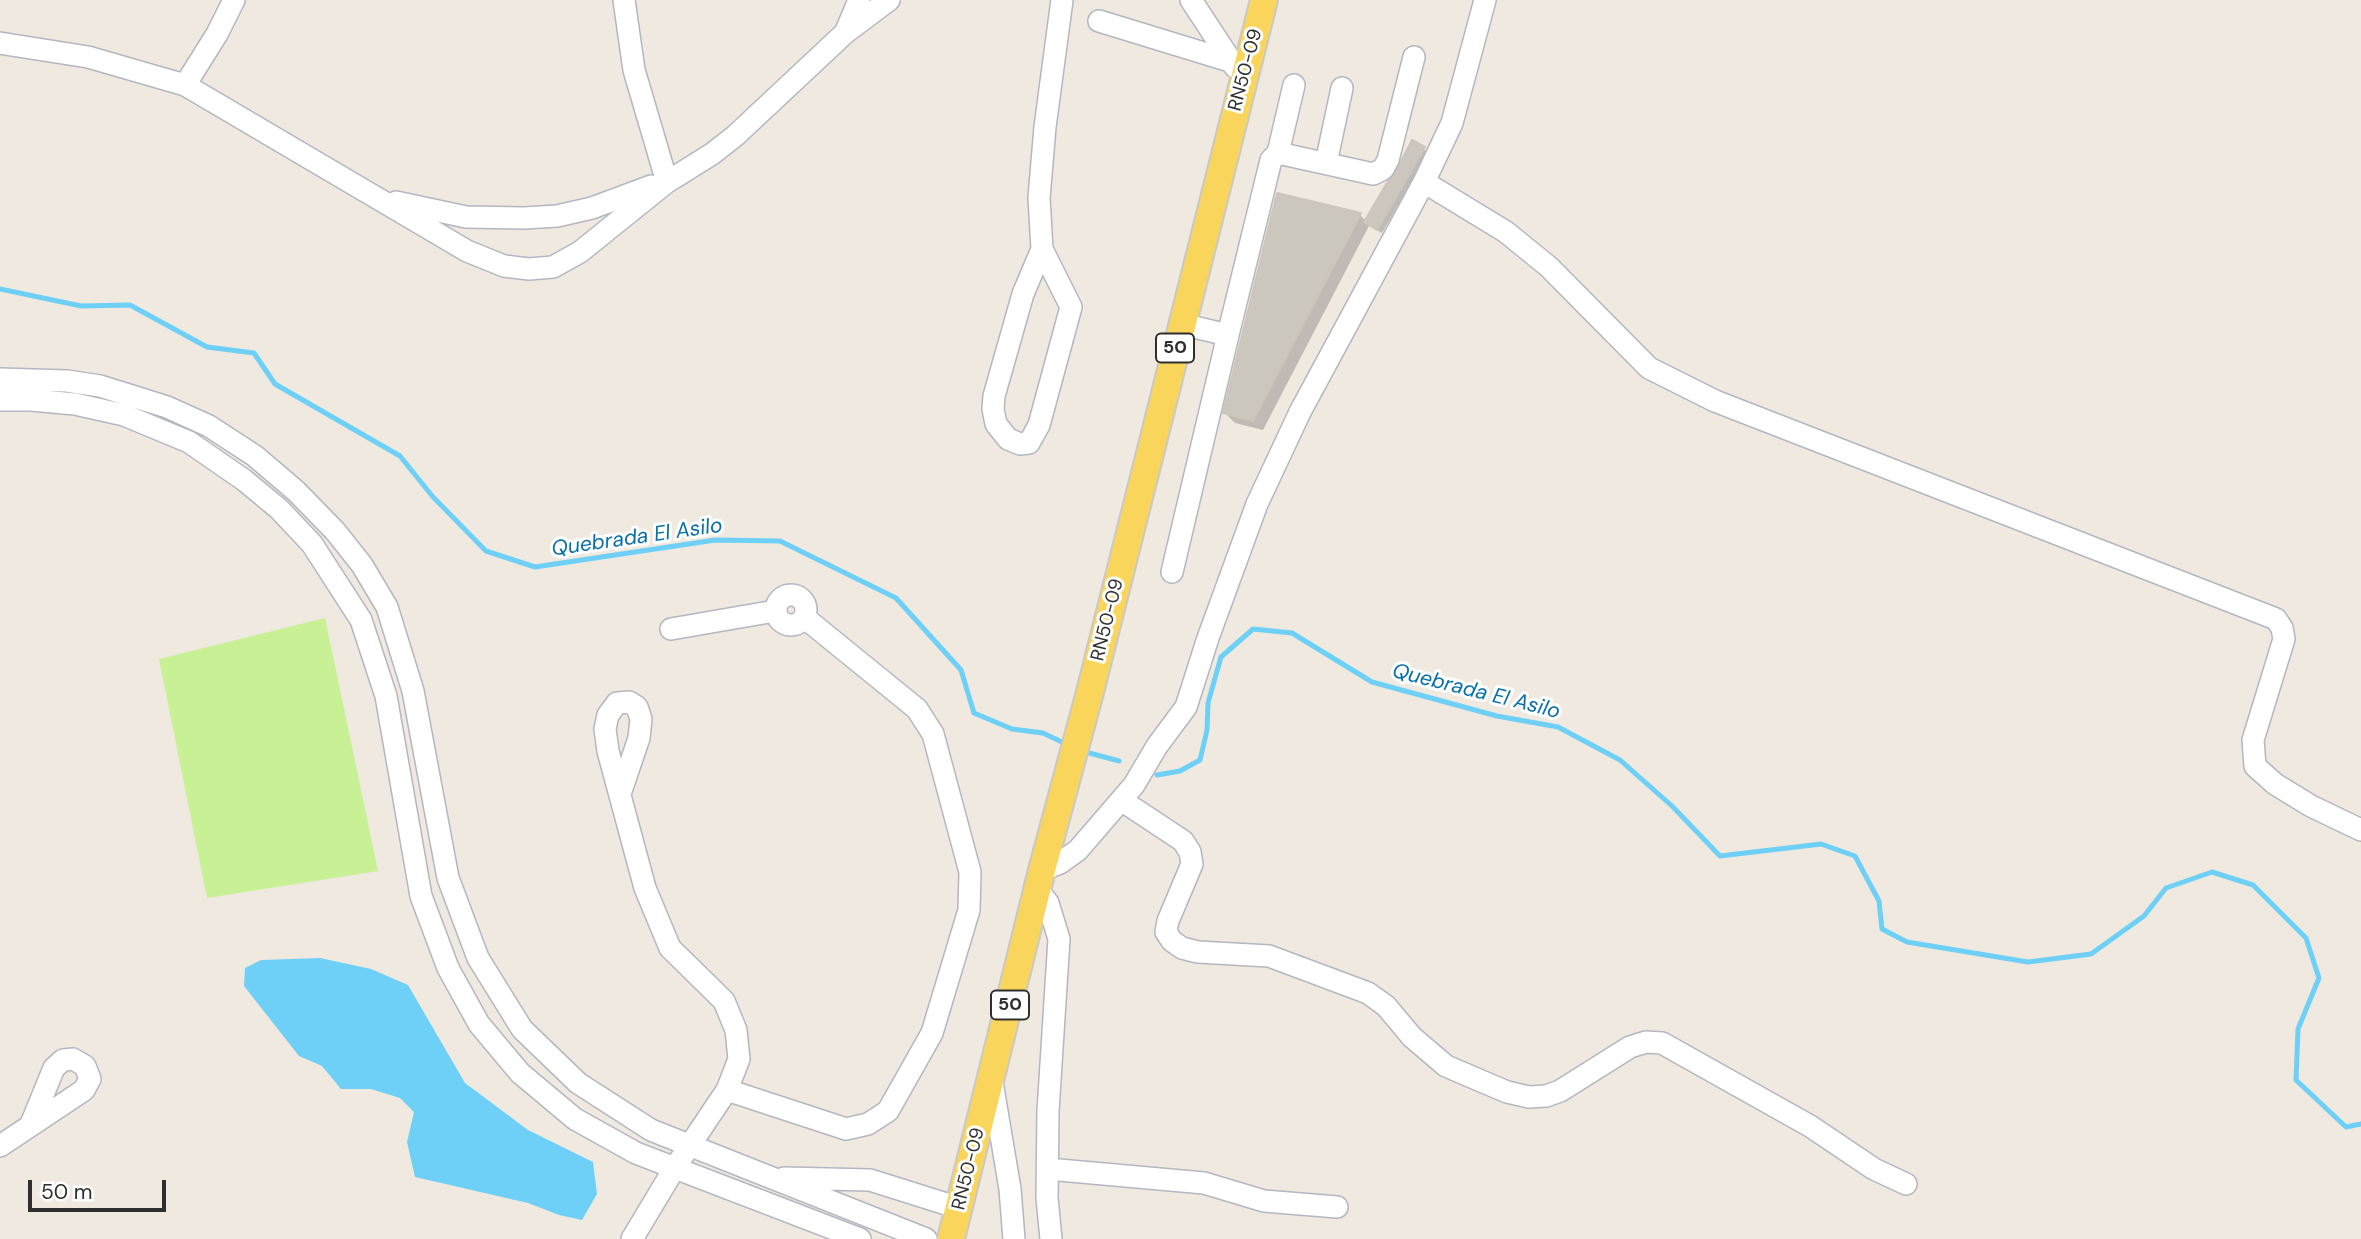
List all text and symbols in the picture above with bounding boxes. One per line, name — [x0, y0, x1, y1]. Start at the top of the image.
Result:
street label: RN50-09 — [1224, 26, 1268, 114]
road number: 50 — [1156, 334, 1194, 362]
water label: Quebrada El Asilo — [550, 514, 724, 562]
street label: RN50-09 — [1087, 576, 1129, 664]
water label: Quebrada El Asilo — [1389, 659, 1563, 725]
road number: 50 — [991, 990, 1029, 1020]
street label: RN50-09 — [948, 1125, 990, 1213]
scale bar — [32, 1166, 170, 1210]
text: 50 m — [41, 1178, 92, 1206]

